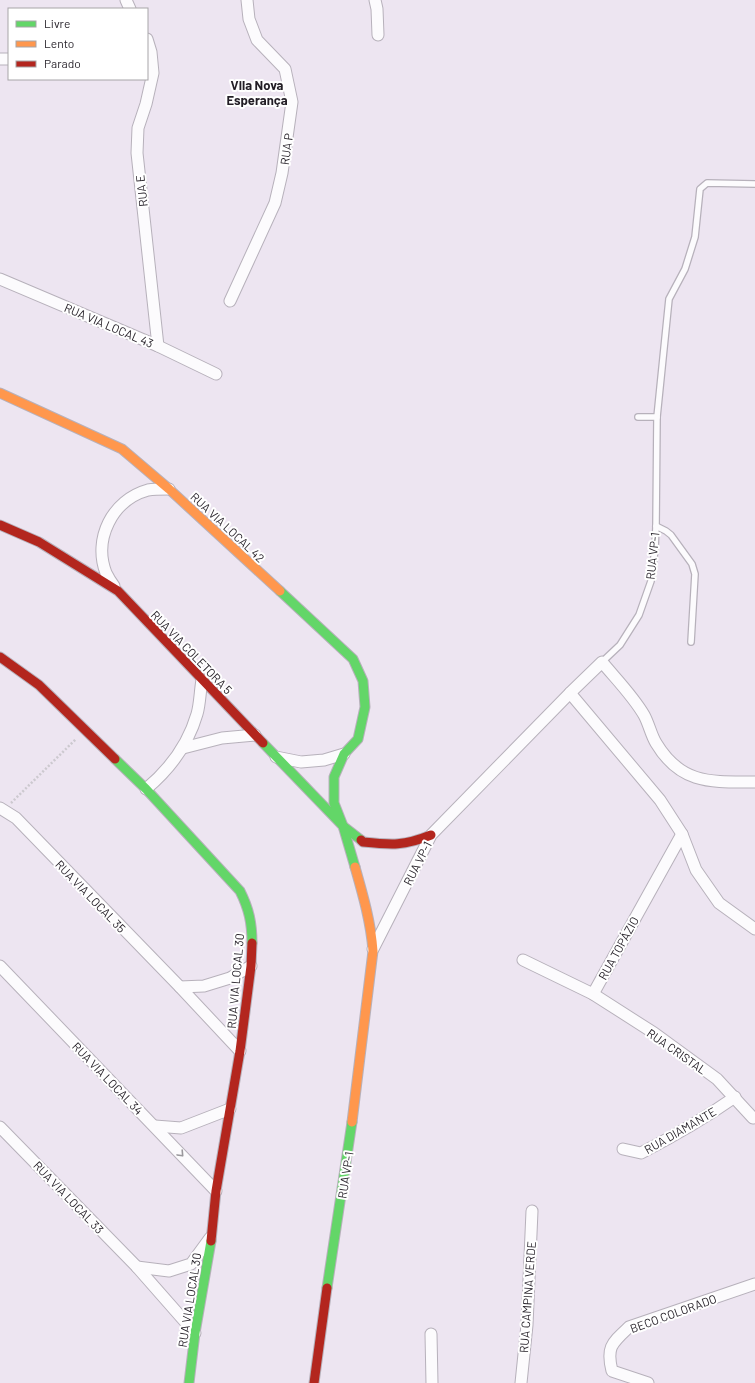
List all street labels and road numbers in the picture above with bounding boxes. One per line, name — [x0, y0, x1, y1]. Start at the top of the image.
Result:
street label: RUA P — [277, 132, 295, 166]
street label: RUA E — [132, 174, 150, 208]
street label: RUA VIA LOCAL 43 — [62, 300, 156, 350]
street label: RUA VIA LOCAL 42 — [188, 489, 268, 565]
street label: RUA VP-1 — [643, 532, 661, 580]
street label: RUA VIA COLETORA 5 — [148, 607, 236, 697]
street label: RUA VP-1 — [400, 839, 434, 887]
street label: RUA VIA LOCAL 35 — [53, 857, 129, 935]
street label: RUA TOPÁZIO — [595, 914, 641, 982]
street label: RUA VIA LOCAL 30 — [224, 933, 246, 1029]
street label: RUA CRISTAL — [645, 1025, 710, 1077]
street label: RUA VIA LOCAL 34 — [70, 1039, 146, 1117]
street label: RUA DIAMANTE — [642, 1104, 718, 1156]
street label: RUA VP-1 — [334, 1150, 356, 1200]
street label: RUA VIA LOCAL 33 — [31, 1158, 107, 1236]
street label: RUA CAMPINA VERDE — [516, 1241, 538, 1353]
street label: RUA VIA LOCAL 30 — [175, 1252, 203, 1348]
street label: BECO COLORADO — [628, 1291, 718, 1335]

